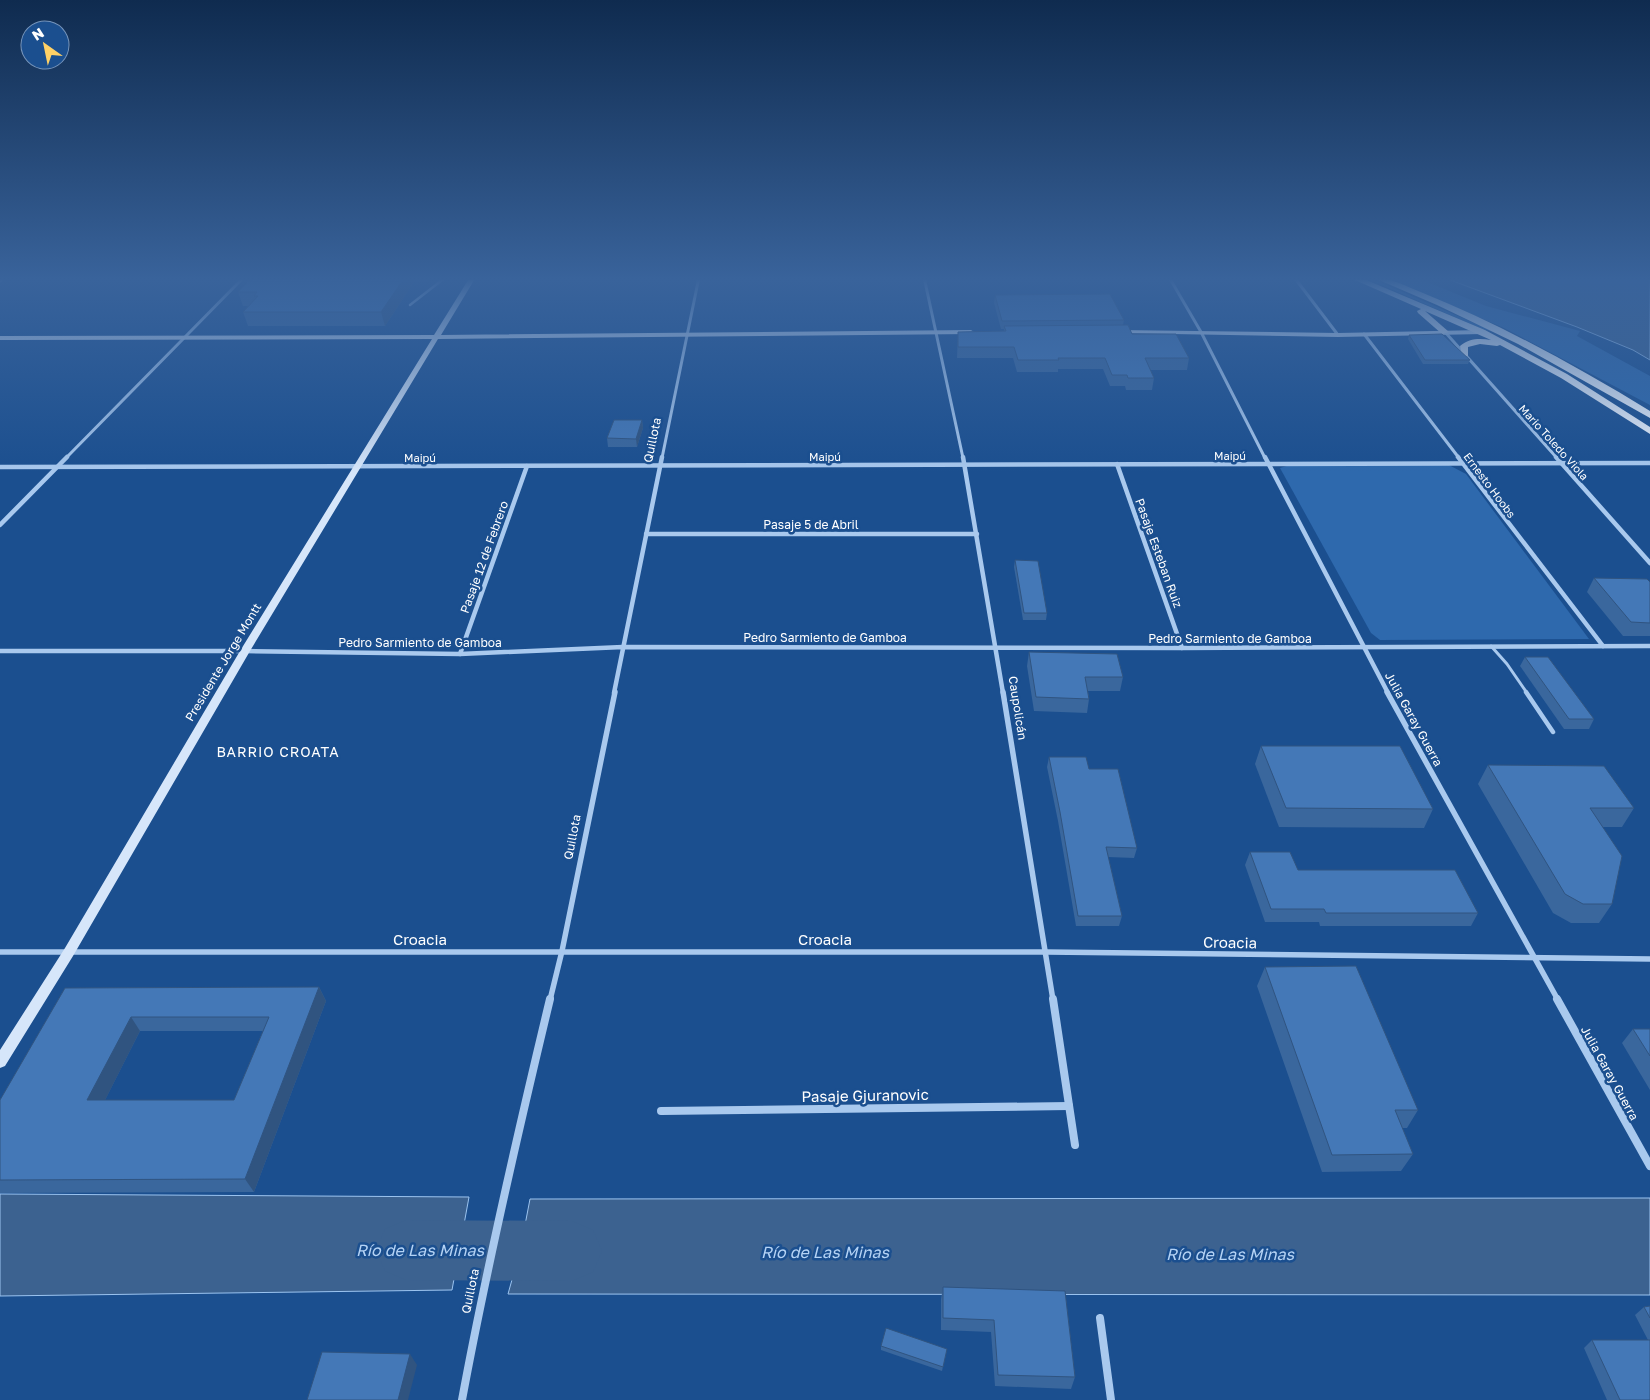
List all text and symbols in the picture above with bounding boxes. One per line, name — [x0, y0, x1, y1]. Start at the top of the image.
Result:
north arrow — [20, 20, 70, 70]
text: N — [29, 24, 47, 44]
street label: Mario Toledo Viola — [1517, 402, 1591, 482]
street label: Quillota — [640, 416, 664, 464]
street label: Maipú — [1214, 449, 1246, 462]
street label: Maipú — [809, 450, 841, 463]
street label: Ernesto Hoobs — [1461, 450, 1519, 520]
street label: Maipú — [404, 451, 436, 464]
street label: Pasaje Esteban Ruiz — [1132, 496, 1186, 610]
street label: Pasaje 12 de Febrero — [457, 499, 511, 615]
street label: Pasaje 5 de Abril — [763, 517, 859, 532]
street label: Presidente Jorge Montt — [182, 600, 264, 724]
street label: Pedro Sarmiento de Gamboa — [743, 630, 907, 645]
street label: Pedro Sarmiento de Gamboa — [1148, 631, 1312, 646]
street label: Pedro Sarmiento de Gamboa — [338, 635, 502, 650]
street label: Julia Garay Guerra — [1382, 669, 1446, 769]
street label: Caupolicán — [1006, 675, 1030, 741]
district label: BARRIO CROATA — [216, 743, 340, 760]
street label: Quillota — [560, 813, 584, 861]
street label: Croacia — [393, 930, 447, 948]
street label: Croacia — [798, 930, 852, 948]
street label: Croacia — [1203, 933, 1257, 951]
street label: Julia Garay Guerra — [1578, 1023, 1642, 1123]
street label: Pasaje Gjuranovic — [801, 1085, 929, 1105]
water label: Río de Las Minas — [356, 1240, 486, 1260]
water label: Río de Las Minas — [761, 1242, 891, 1262]
water label: Río de Las Minas — [1166, 1244, 1296, 1264]
street label: Quillota — [458, 1267, 482, 1315]

